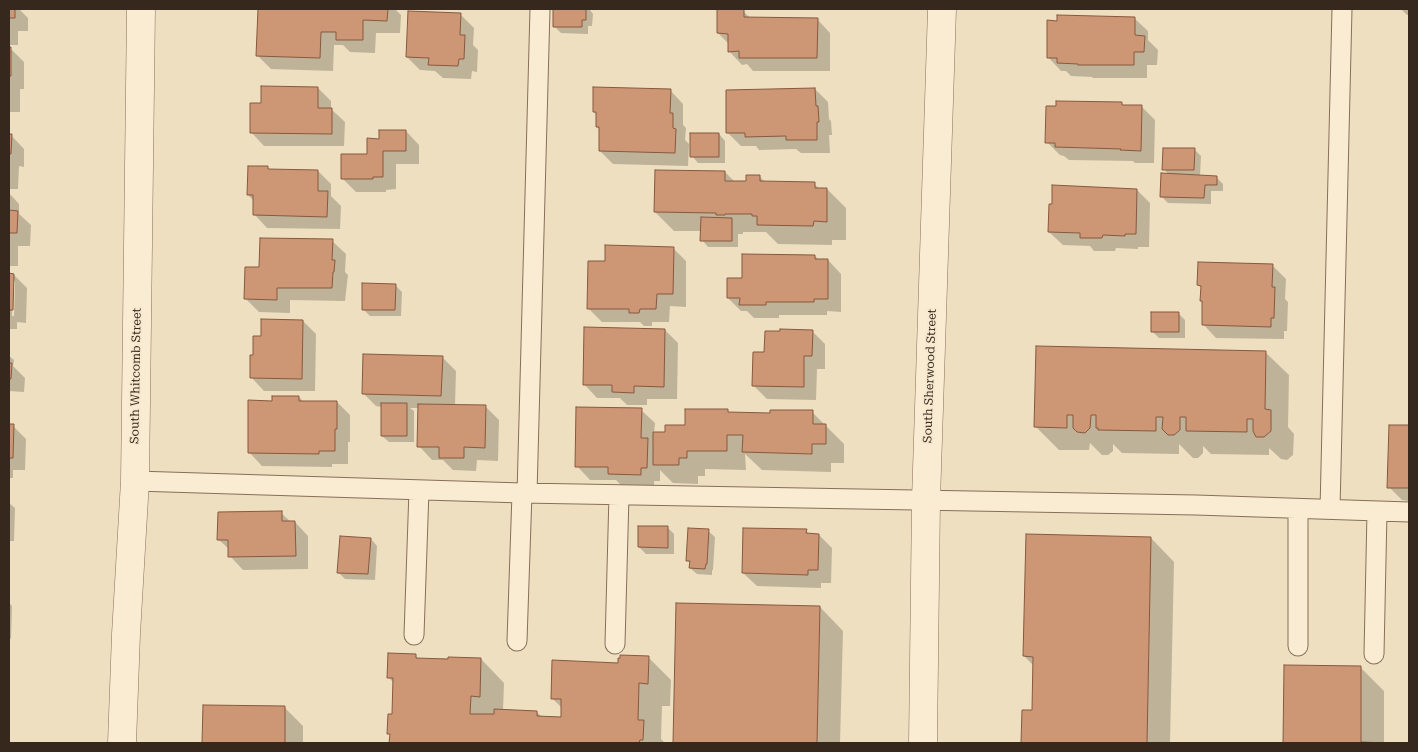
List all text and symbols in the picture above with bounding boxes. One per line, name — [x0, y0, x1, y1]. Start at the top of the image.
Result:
street label: South Whitcomb Street — [128, 308, 144, 444]
street label: South Sherwood Street — [920, 309, 940, 443]

